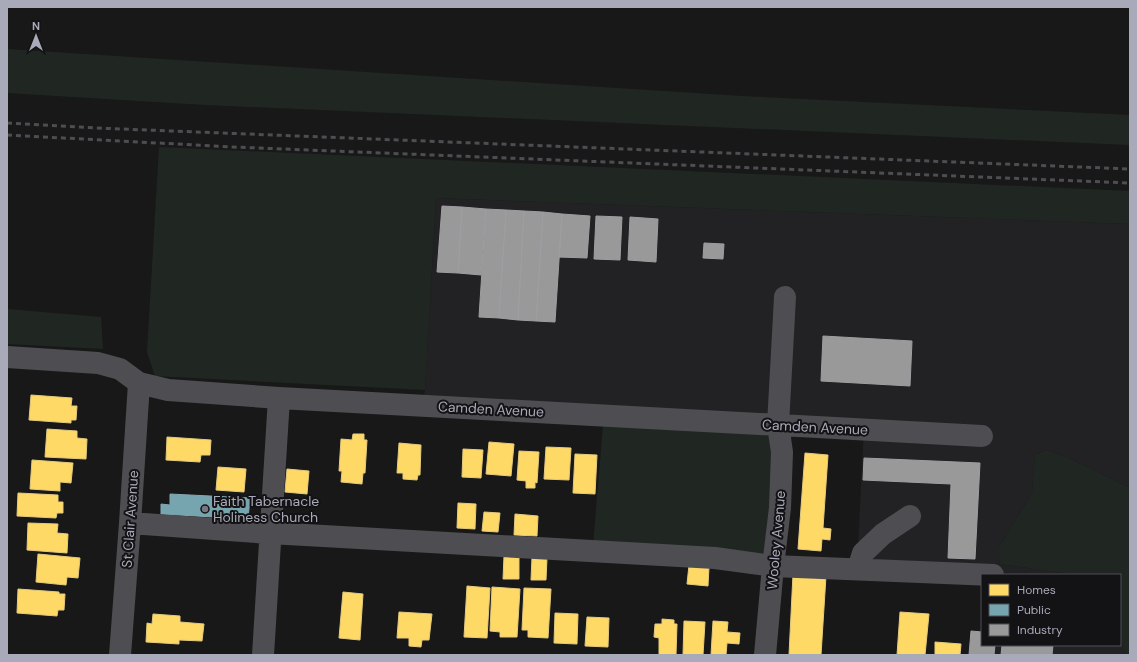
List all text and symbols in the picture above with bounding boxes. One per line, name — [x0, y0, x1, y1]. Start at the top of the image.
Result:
north arrow — [16, 16, 56, 56]
text: N — [32, 19, 40, 33]
street label: Camden Avenue — [438, 397, 545, 421]
street label: Camden Avenue — [762, 415, 869, 439]
street label: St Clair Avenue — [118, 469, 142, 568]
street label: Wooley Avenue — [763, 490, 789, 590]
place label: Faith Tabernacle Holiness Church — [213, 492, 319, 526]
marker: Faith Tabernacle Holiness Church — [200, 504, 210, 514]
legend — [981, 574, 1121, 646]
text: Homes — [1017, 582, 1056, 598]
text: Public — [1017, 602, 1051, 618]
text: Industry — [1017, 622, 1063, 638]

